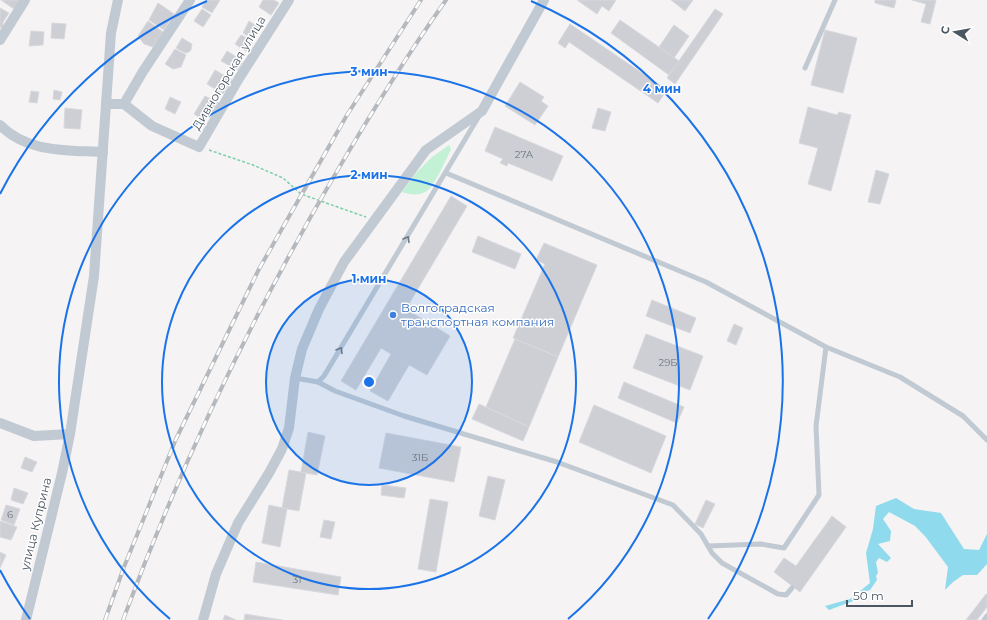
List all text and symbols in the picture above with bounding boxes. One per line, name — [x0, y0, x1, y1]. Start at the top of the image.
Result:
north arrow — [935, 12, 975, 52]
street label: Дивногорская улица — [189, 13, 269, 133]
text: С — [938, 25, 953, 35]
text: 3 мин — [349, 64, 388, 79]
text: 4 мин — [643, 81, 681, 96]
house number: 27А — [515, 148, 534, 161]
text: 2 мин — [350, 167, 388, 182]
one-way arrow — [402, 236, 410, 243]
text: 1 мин — [352, 271, 386, 286]
place label: Волгоградская транспортная компания — [401, 300, 554, 329]
marker: Волгоградская транспортная компания — [388, 310, 398, 320]
one-way arrow — [335, 347, 343, 354]
house number: 29Б — [658, 356, 678, 369]
centre of rings — [362, 375, 376, 389]
house number: 31Б — [412, 451, 428, 464]
street label: улица Куприна — [16, 476, 54, 573]
house number: 6 — [7, 508, 13, 521]
house number: 31 — [292, 573, 302, 586]
scale bar — [847, 582, 912, 608]
text: 50 m — [853, 588, 884, 603]

